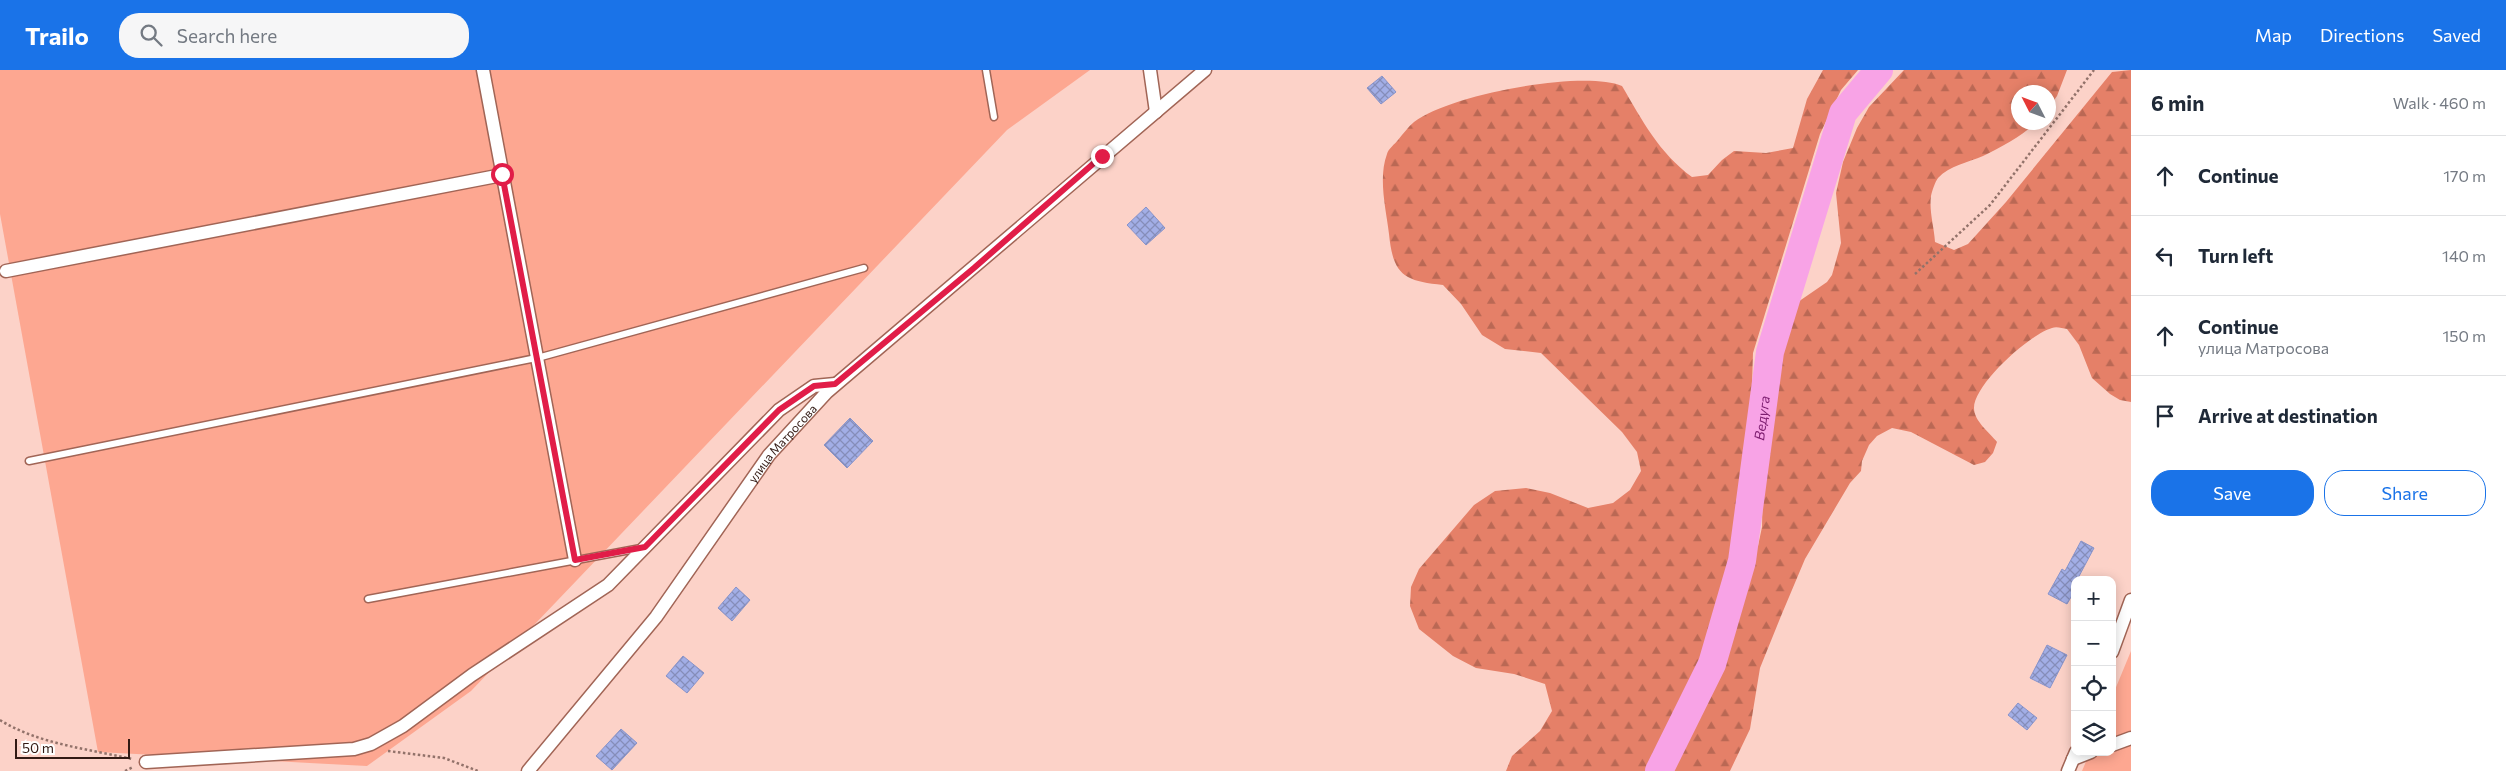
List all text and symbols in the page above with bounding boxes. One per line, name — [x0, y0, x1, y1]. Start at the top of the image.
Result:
search box — [119, 13, 469, 58]
text: Trailo — [25, 21, 89, 50]
icon: search — [137, 21, 165, 49]
text: Search here — [177, 24, 277, 47]
text: Map — [2255, 24, 2292, 46]
text: Directions — [2320, 24, 2404, 46]
text: Saved — [2432, 24, 2481, 46]
north arrow — [2011, 85, 2056, 130]
text: 6 min — [2151, 90, 2204, 115]
text: Walk · 460 m — [2393, 93, 2486, 112]
route end — [1091, 145, 1114, 168]
icon: ahead — [2151, 162, 2179, 190]
route start — [491, 163, 514, 186]
text: Continue — [2198, 164, 2278, 187]
text: 170 m — [2443, 166, 2486, 185]
icon: left — [2151, 242, 2179, 270]
text: Turn left — [2198, 244, 2273, 267]
text: 140 m — [2442, 246, 2486, 265]
text: Continue — [2198, 315, 2278, 338]
icon: ahead — [2151, 322, 2179, 350]
text: 150 m — [2443, 326, 2486, 345]
text: улица Матросова — [2198, 338, 2329, 357]
water label: Ведуга — [1750, 395, 1773, 441]
street label: улица Матросова — [745, 401, 819, 485]
icon: arrive — [2151, 402, 2179, 430]
text: Arrive at destination — [2198, 404, 2378, 427]
button: Save — [2151, 470, 2314, 516]
button: Share — [2324, 470, 2486, 516]
map controls — [2071, 576, 2116, 756]
button: + — [2071, 576, 2116, 621]
button: − — [2071, 621, 2116, 666]
button: locate — [2071, 666, 2116, 711]
button: layers — [2071, 711, 2116, 756]
scale bar — [15, 736, 130, 759]
text: 50 m — [22, 739, 54, 756]

